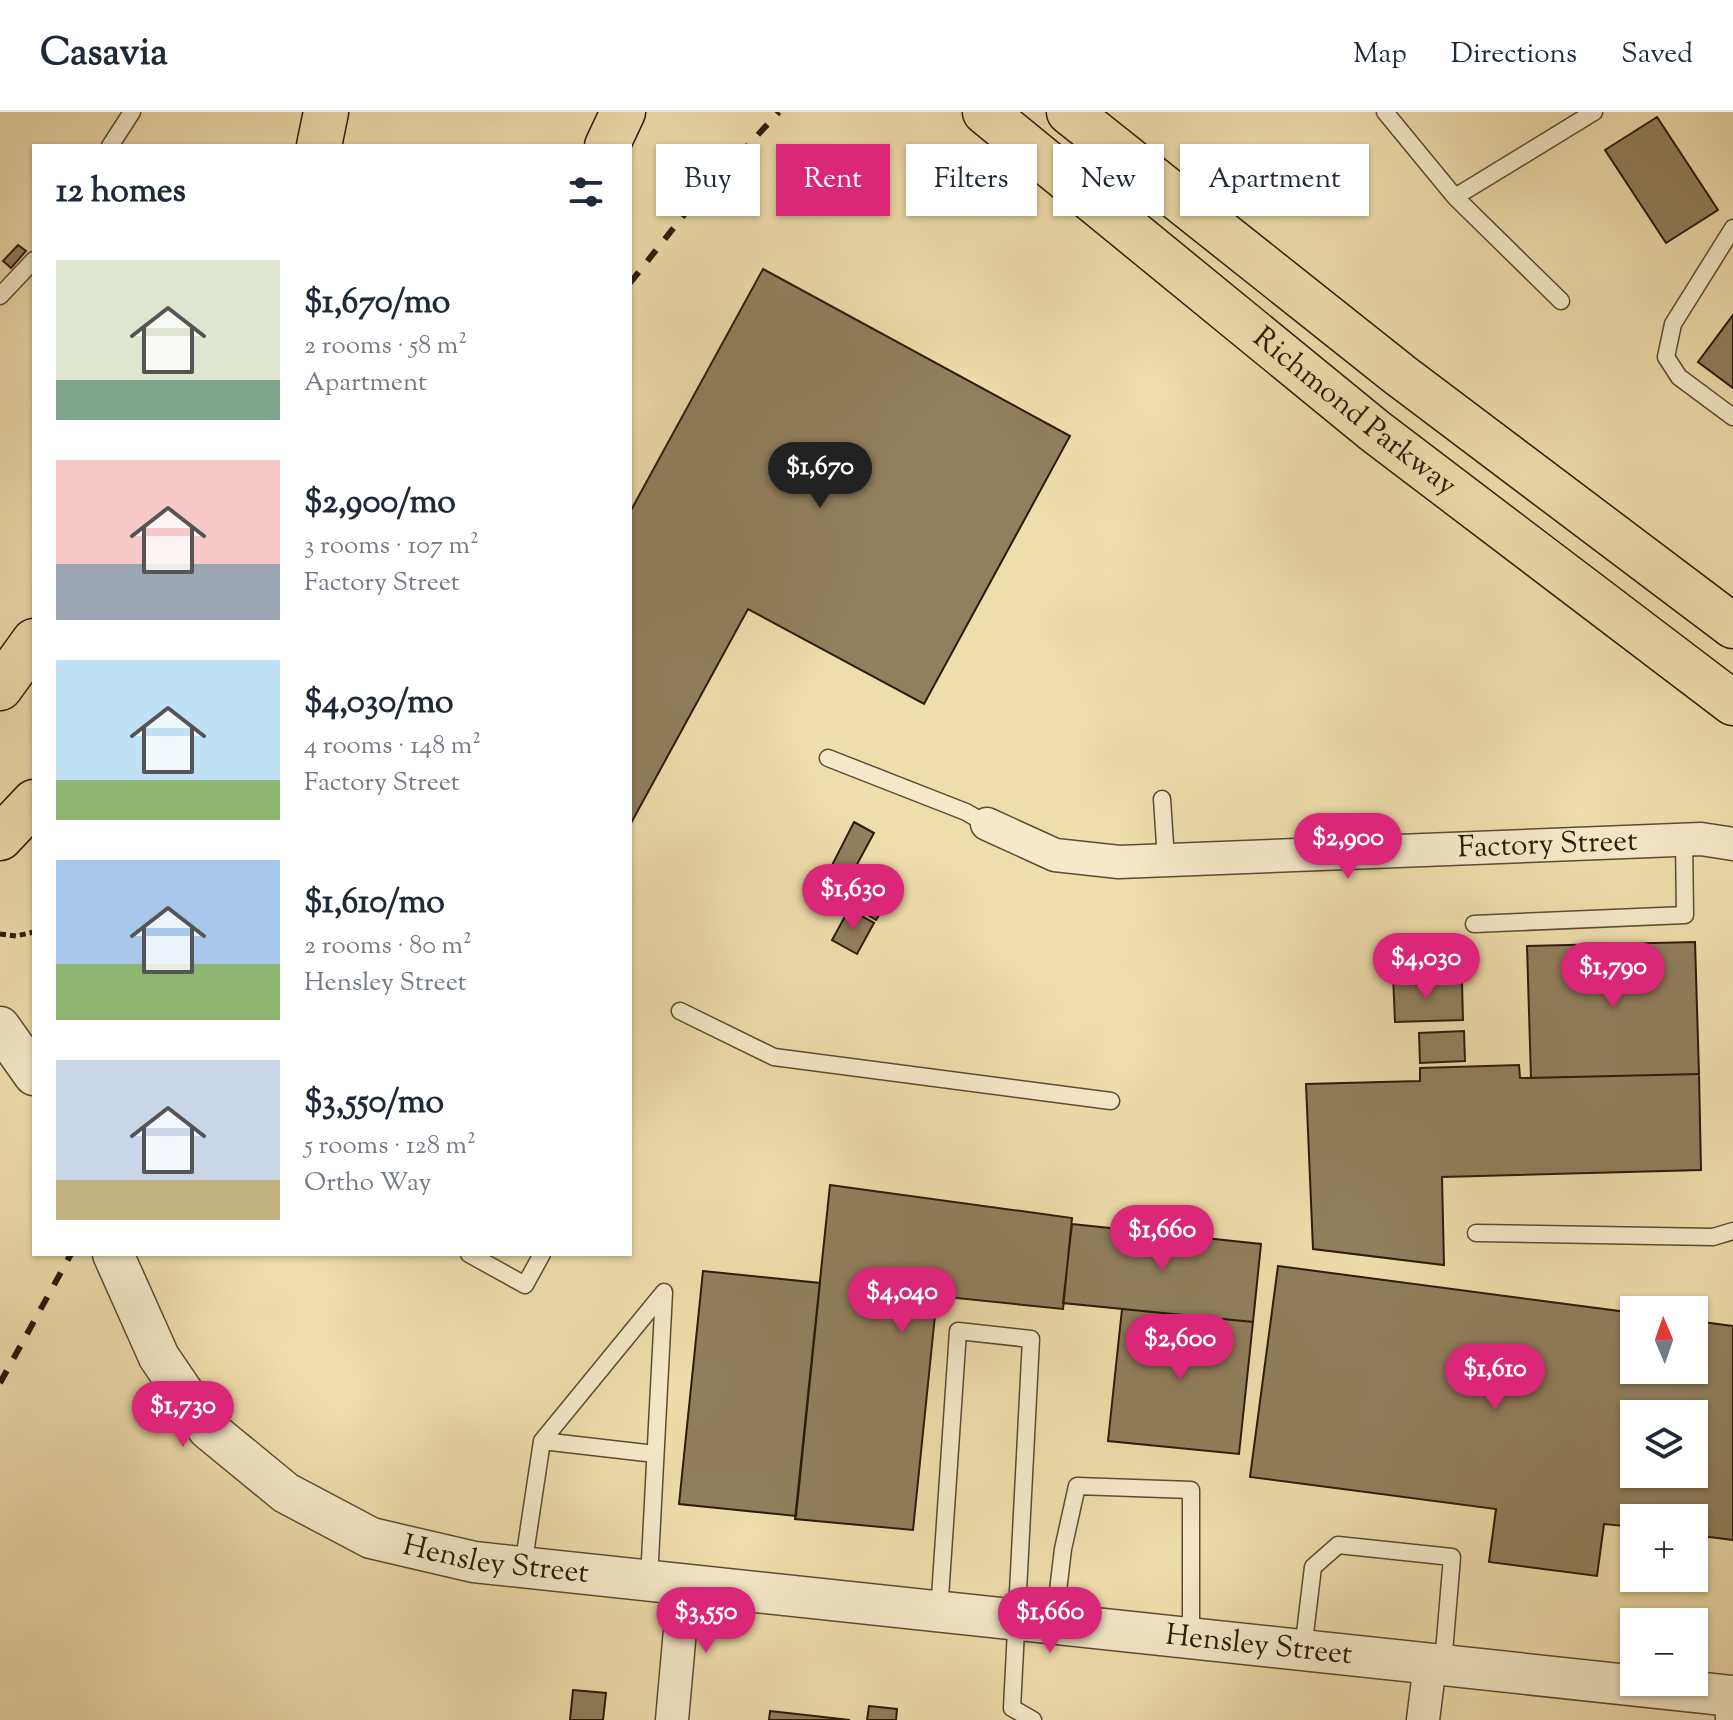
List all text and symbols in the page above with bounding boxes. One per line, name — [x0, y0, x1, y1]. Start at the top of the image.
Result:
text: Casavia — [40, 28, 168, 82]
text: Map — [1353, 35, 1407, 75]
text: Directions — [1451, 35, 1577, 75]
text: Saved — [1621, 35, 1693, 75]
chip: Buy — [656, 144, 760, 216]
chip: Rent — [776, 144, 890, 216]
chip: Filters — [906, 144, 1037, 216]
chip: New — [1053, 144, 1164, 216]
chip: Apartment — [1180, 144, 1369, 216]
text: 12 homes — [56, 168, 186, 217]
icon: filters — [564, 170, 608, 214]
text: $1,670/mo — [304, 279, 450, 328]
icon: home — [120, 292, 216, 388]
street label: Richmond Parkway — [1243, 317, 1466, 507]
text: 2 rooms · 58 m² — [304, 328, 467, 365]
text: Apartment — [304, 365, 427, 402]
pin: $1,670 — [755, 442, 885, 510]
text: $1,670 — [786, 449, 854, 486]
text: $2,900/mo — [304, 479, 456, 528]
icon: home — [120, 492, 216, 588]
text: 3 rooms · 107 m² — [304, 528, 479, 565]
text: Factory Street — [304, 565, 460, 602]
text: $4,030/mo — [304, 679, 454, 728]
icon: home — [120, 692, 216, 788]
text: 4 rooms · 148 m² — [304, 728, 481, 765]
text: Factory Street — [304, 765, 460, 802]
pin: $2,900 — [1283, 813, 1413, 881]
text: $2,900 — [1312, 820, 1384, 857]
street label: Factory Street — [1457, 820, 1638, 870]
pin: $1,630 — [788, 864, 918, 932]
text: $1,630 — [820, 871, 886, 908]
text: $1,610/mo — [304, 879, 445, 928]
icon: home — [120, 892, 216, 988]
text: 2 rooms · 80 m² — [304, 928, 472, 965]
pin: $4,030 — [1361, 933, 1491, 1001]
text: $4,030 — [1391, 940, 1461, 977]
pin: $1,790 — [1548, 942, 1678, 1010]
text: $1,790 — [1579, 949, 1647, 986]
text: Hensley Street — [304, 965, 467, 1002]
text: $3,550/mo — [304, 1079, 444, 1128]
icon: home — [120, 1092, 216, 1188]
text: 5 rooms · 128 m² — [304, 1128, 476, 1165]
text: Ortho Way — [304, 1165, 432, 1202]
pin: $1,660 — [1097, 1205, 1227, 1273]
text: $1,660 — [1128, 1212, 1196, 1249]
pin: $4,040 — [837, 1267, 967, 1335]
text: $4,040 — [866, 1274, 938, 1311]
north arrow — [1620, 1296, 1708, 1384]
map controls — [1620, 1296, 1708, 1696]
pin: $2,600 — [1115, 1314, 1245, 1382]
text: $2,600 — [1144, 1321, 1216, 1358]
pin: $1,610 — [1430, 1344, 1560, 1412]
text: $1,610 — [1463, 1351, 1527, 1388]
pin: $1,730 — [118, 1381, 248, 1449]
text: $1,730 — [150, 1388, 216, 1425]
button: layers — [1620, 1400, 1708, 1488]
button: + — [1620, 1504, 1708, 1592]
street label: Hensley Street — [398, 1525, 591, 1596]
pin: $3,550 — [641, 1587, 771, 1655]
pin: $1,660 — [985, 1587, 1115, 1655]
text: $3,550 — [674, 1594, 738, 1631]
text: $1,660 — [1016, 1594, 1084, 1631]
button: − — [1620, 1608, 1708, 1696]
street label: Hensley Street — [1163, 1614, 1354, 1677]

